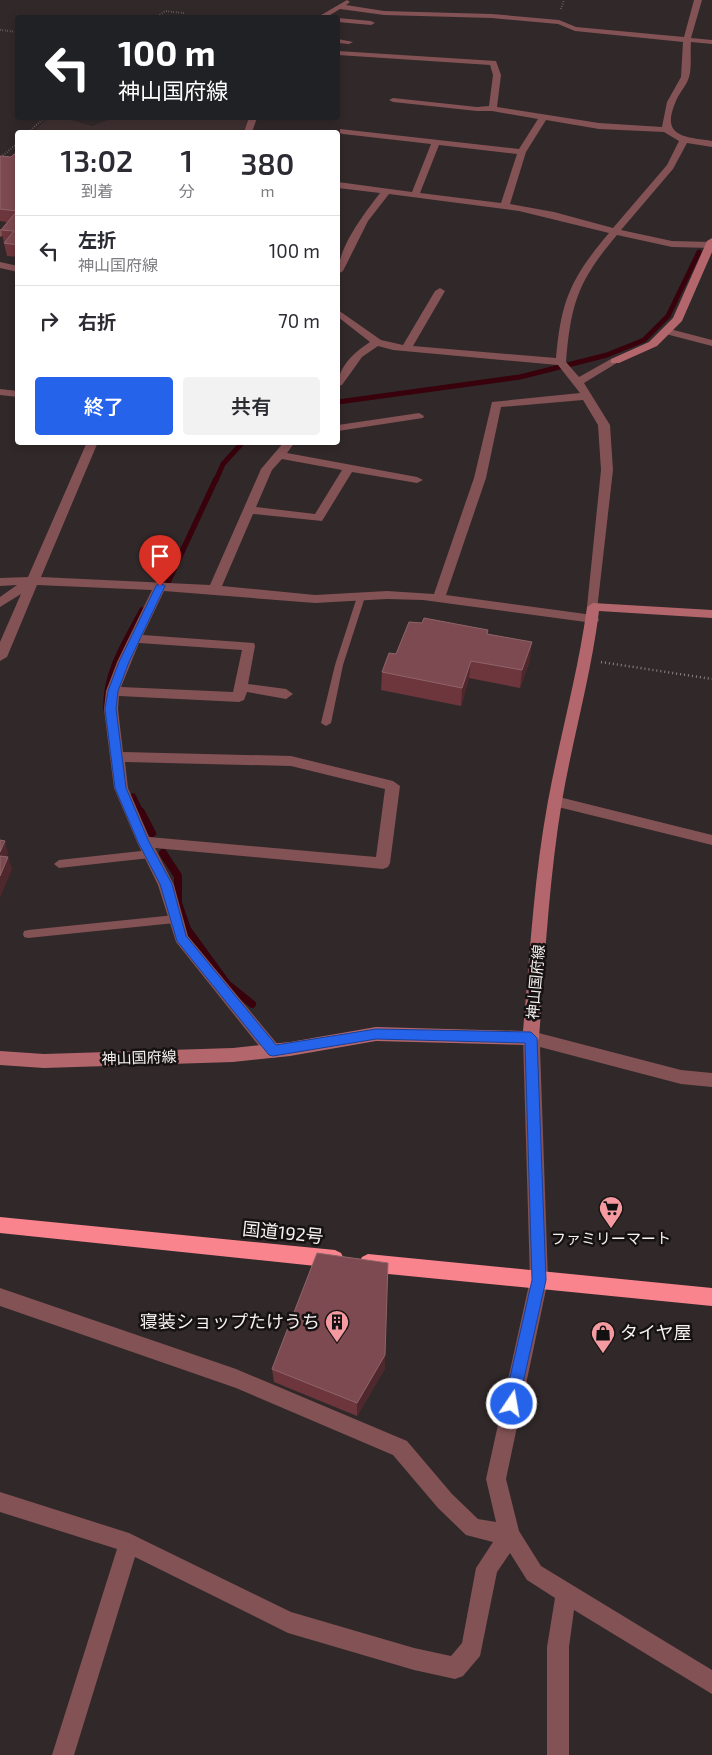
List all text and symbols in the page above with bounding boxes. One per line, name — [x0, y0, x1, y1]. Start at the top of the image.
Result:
text: 100 m — [118, 31, 216, 73]
icon: left — [35, 35, 100, 100]
text: 神山国府線 — [118, 77, 228, 103]
text: 13:02 — [61, 142, 133, 178]
text: 1 — [181, 142, 193, 178]
text: 380 — [240, 145, 294, 181]
text: 到着 — [81, 181, 113, 200]
text: 分 — [179, 181, 195, 200]
text: m — [260, 181, 274, 200]
text: 左折 — [78, 228, 116, 251]
icon: left — [35, 237, 63, 265]
text: 100 m — [269, 239, 320, 262]
text: 神山国府線 — [78, 255, 158, 274]
icon: right — [35, 307, 63, 335]
text: 70 m — [278, 309, 320, 332]
text: 右折 — [78, 310, 116, 333]
button: 終了 — [35, 377, 173, 435]
button: 共有 — [183, 377, 320, 435]
pin — [139, 535, 181, 586]
icon: arrive — [146, 542, 174, 570]
street label: 神山国府線 — [523, 944, 547, 1020]
street label: 神山国府線 — [101, 1047, 177, 1067]
supermarket icon: ファミリーマート — [598, 1195, 624, 1229]
street label: 国道192号 — [241, 1217, 325, 1247]
place label: ファミリーマート — [551, 1229, 671, 1247]
building icon: 寝装ショップたけうち — [324, 1309, 350, 1343]
place label: 寝装ショップたけうち — [140, 1310, 320, 1332]
shop icon: タイヤ屋 — [590, 1320, 616, 1354]
place label: タイヤ屋 — [620, 1321, 691, 1343]
position arrow — [485, 1377, 537, 1429]

